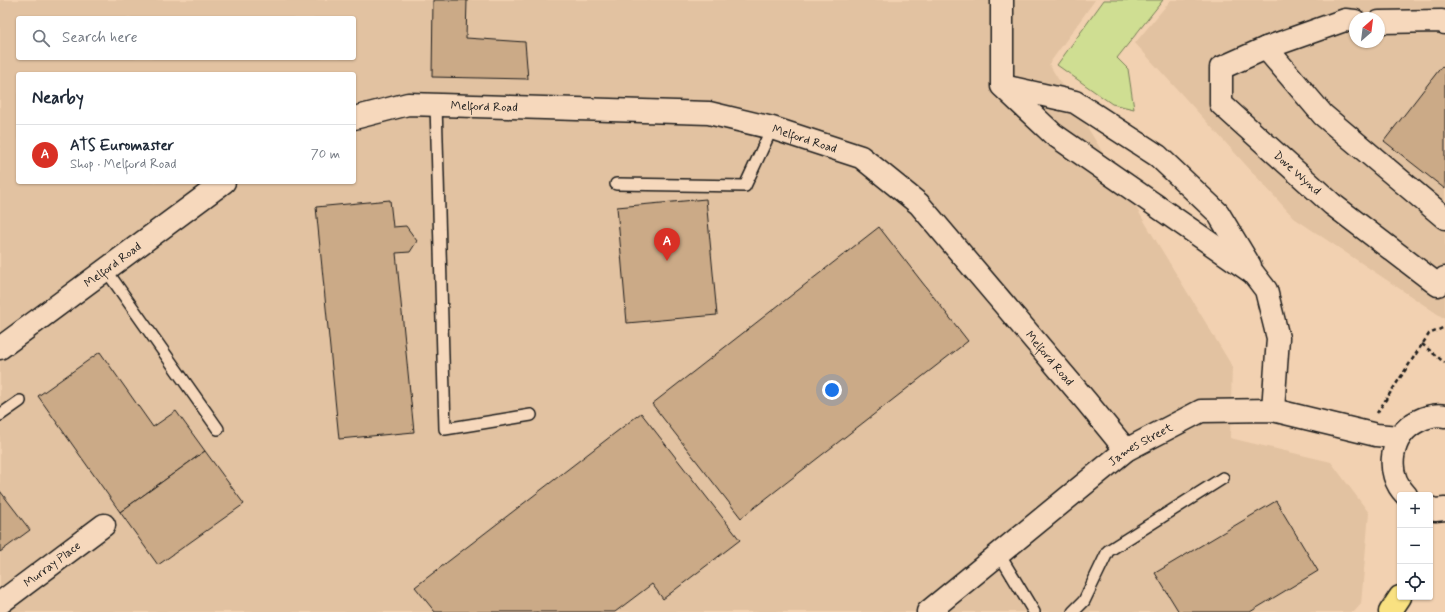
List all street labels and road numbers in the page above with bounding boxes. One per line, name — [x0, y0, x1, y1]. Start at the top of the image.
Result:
street label: Melford Road — [450, 98, 518, 116]
street label: Melford Road — [770, 122, 839, 158]
street label: Dove Wynd — [1270, 148, 1324, 199]
street label: Melford Road — [81, 239, 145, 292]
street label: Melford Road — [1021, 328, 1077, 390]
street label: James Street — [1105, 420, 1176, 470]
street label: Murray Place — [21, 538, 84, 591]

